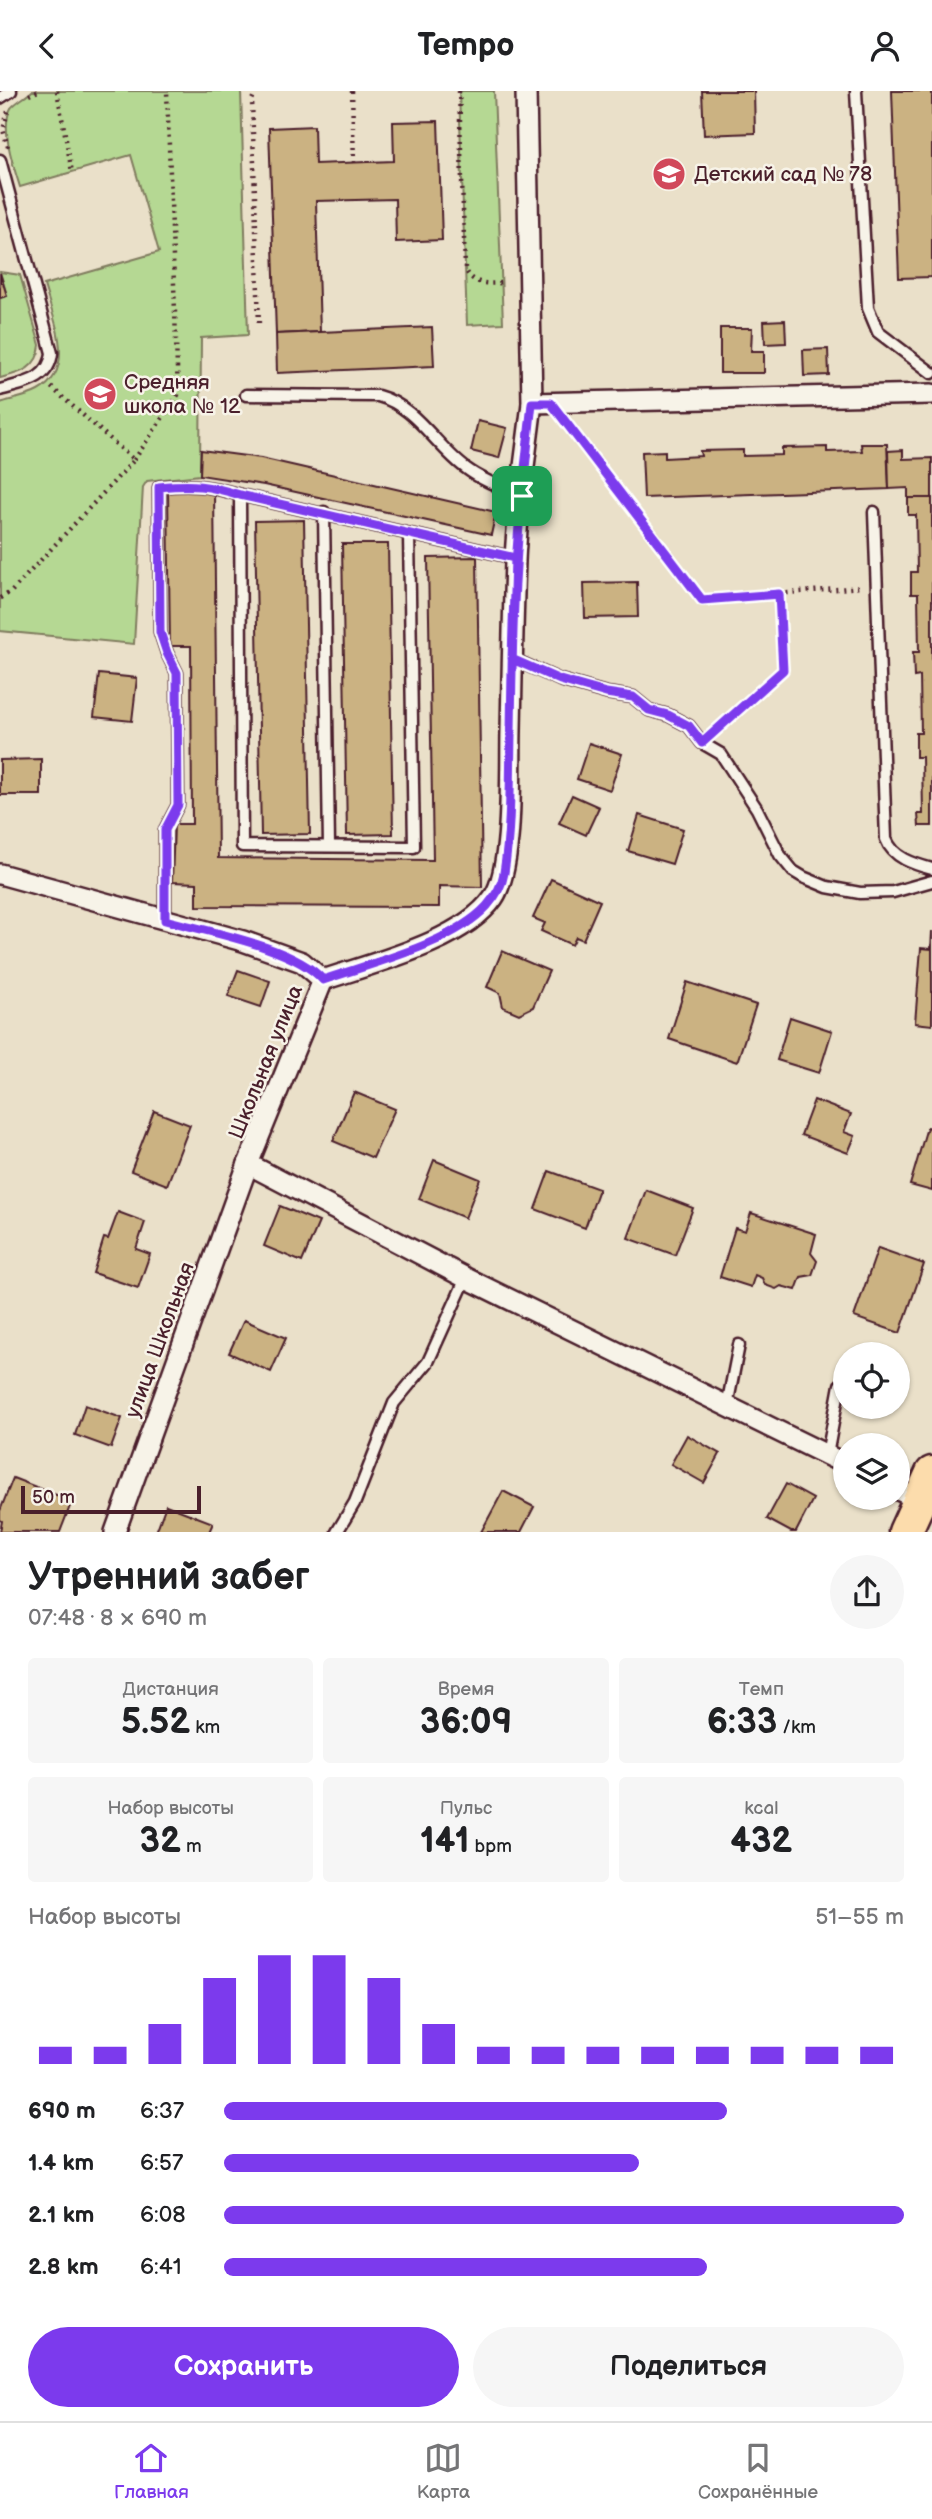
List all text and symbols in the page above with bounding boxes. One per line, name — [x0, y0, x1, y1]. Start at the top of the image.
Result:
text: Tempo — [418, 26, 515, 65]
icon: back — [28, 27, 66, 65]
icon: person — [866, 27, 904, 65]
school or university icon: Детский сад № 78 — [650, 155, 688, 193]
place label: Детский сад № 78 — [694, 162, 872, 187]
place label: Средняя школа № 12 — [124, 370, 241, 419]
school or university icon: Средняя школа № 12 — [81, 375, 119, 413]
pin — [492, 466, 552, 526]
icon: arrive — [503, 477, 541, 515]
street label: Школьная улица — [224, 981, 309, 1143]
street label: улица Школьная — [120, 1259, 200, 1421]
map controls — [833, 1342, 910, 1510]
button: locate — [833, 1342, 910, 1419]
button: layers — [833, 1433, 910, 1510]
scale bar — [21, 1483, 201, 1515]
text: 50 m — [32, 1486, 75, 1509]
text: Утренний забег — [28, 1555, 310, 1600]
button: share — [830, 1555, 904, 1629]
text: 07:48 · 8 × 690 m — [28, 1604, 207, 1632]
text: Дистанция — [123, 1678, 219, 1701]
text: Время — [438, 1678, 494, 1701]
text: Темп — [739, 1678, 784, 1701]
text: 5.52 — [121, 1701, 190, 1744]
text: 36:09 — [420, 1701, 512, 1744]
text: 6:33 — [707, 1701, 777, 1744]
text: km — [190, 1716, 220, 1739]
text: /km — [777, 1716, 816, 1739]
text: Набор высоты — [107, 1797, 234, 1820]
text: Пульс — [440, 1797, 492, 1820]
text: kcal — [744, 1797, 778, 1820]
text: 32 — [140, 1820, 181, 1863]
text: 141 — [420, 1820, 469, 1863]
text: 432 — [730, 1820, 792, 1863]
text: m — [181, 1835, 202, 1858]
text: bpm — [469, 1835, 512, 1858]
text: Набор высоты — [28, 1903, 181, 1931]
text: 51–55 m — [815, 1903, 904, 1931]
text: 690 m — [28, 2097, 96, 2125]
text: 6:37 — [140, 2097, 184, 2125]
text: 1.4 km — [28, 2149, 94, 2177]
text: 6:57 — [140, 2149, 183, 2177]
text: 2.1 km — [28, 2201, 94, 2229]
text: 6:08 — [140, 2201, 186, 2229]
text: 2.8 km — [28, 2253, 99, 2281]
text: 6:41 — [140, 2253, 182, 2281]
button: Сохранить — [28, 2327, 459, 2407]
button: Поделиться — [473, 2327, 904, 2407]
tab: Главная — [114, 2439, 189, 2504]
tab: Карта — [417, 2439, 470, 2504]
tab: Сохранённые — [698, 2439, 818, 2504]

